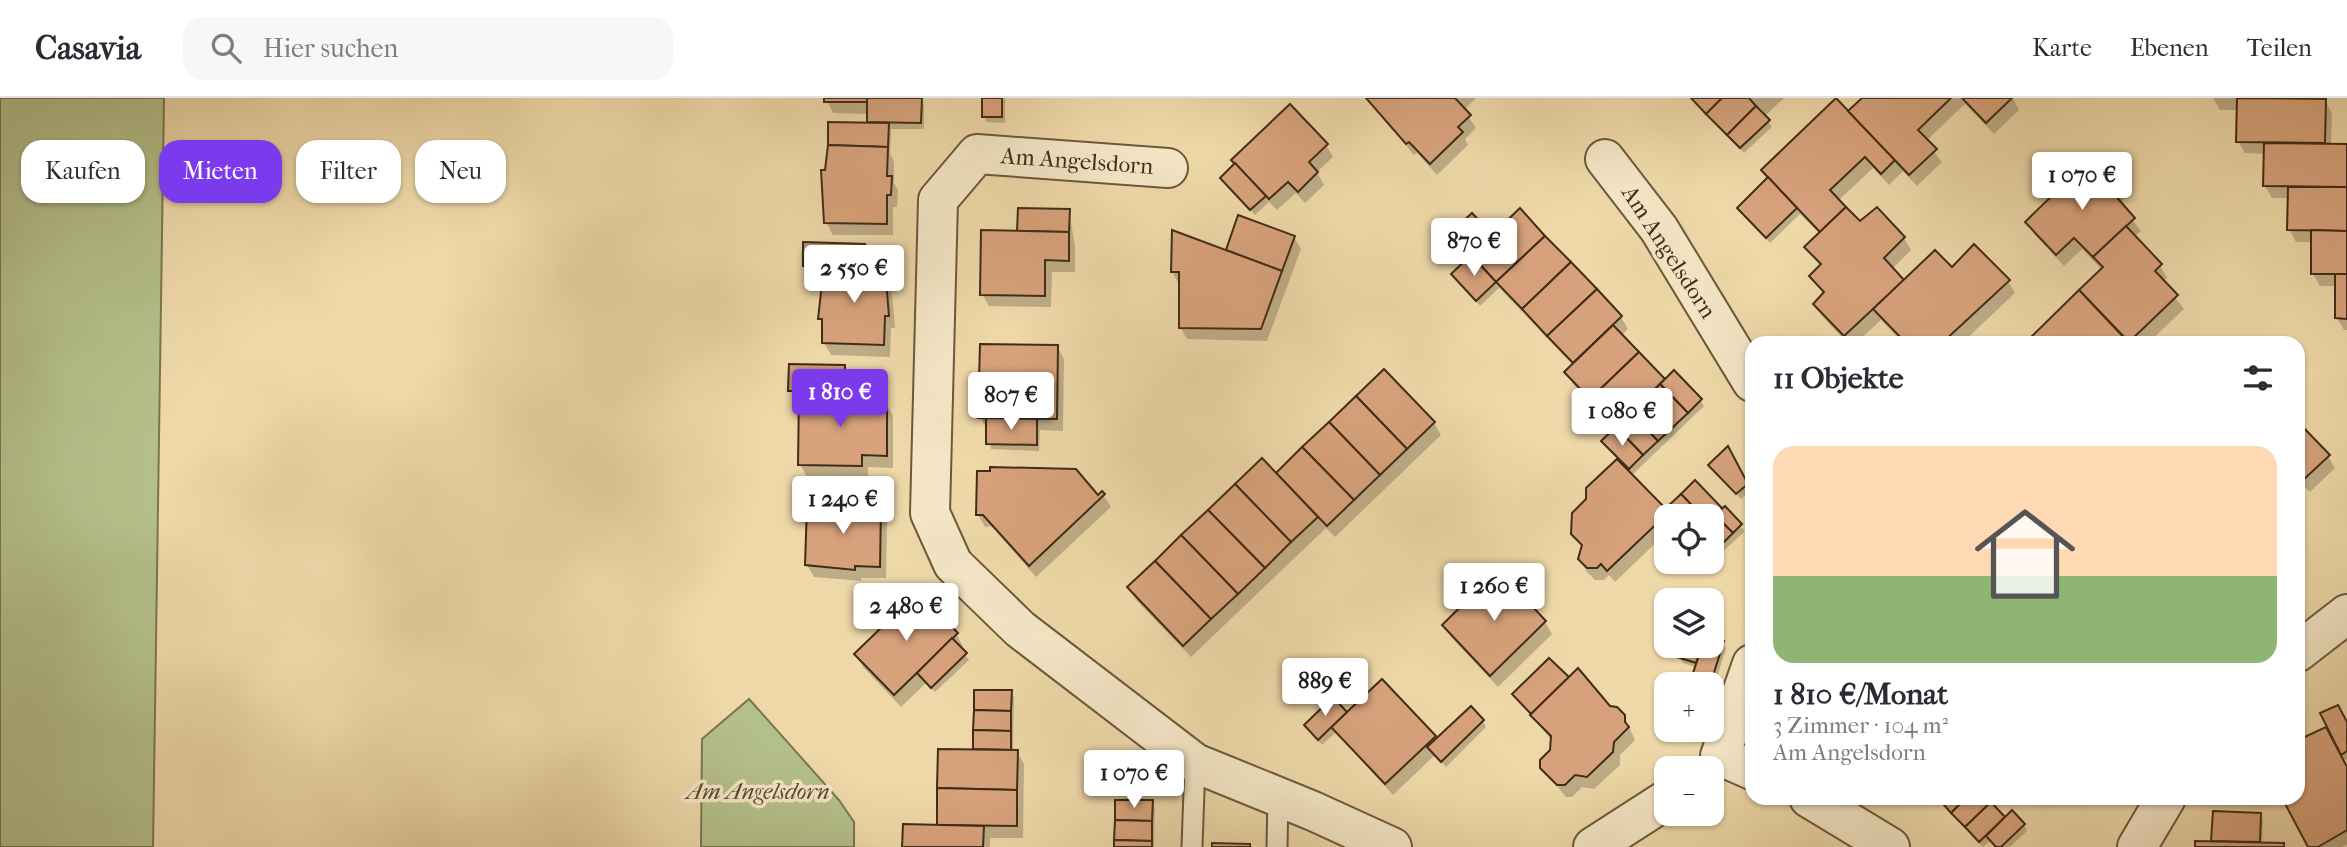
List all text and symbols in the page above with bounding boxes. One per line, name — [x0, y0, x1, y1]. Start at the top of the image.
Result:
search box — [183, 17, 673, 80]
text: Casavia — [35, 29, 141, 68]
icon: search — [207, 29, 245, 67]
text: Hier suchen — [263, 33, 398, 64]
text: Karte — [2032, 34, 2092, 62]
text: Ebenen — [2130, 34, 2209, 62]
text: Teilen — [2247, 34, 2312, 62]
chip: Kaufen — [21, 140, 145, 203]
chip: Mieten — [159, 140, 282, 203]
chip: Filter — [296, 140, 401, 203]
chip: Neu — [415, 140, 506, 203]
street label: Am Angelsdorn — [999, 142, 1155, 180]
pin: 1 070 € — [2017, 152, 2147, 212]
text: 1 070 € — [2048, 161, 2116, 188]
street label: Am Angelsdorn — [1616, 180, 1722, 324]
pin: 870 € — [1425, 218, 1523, 278]
text: 870 € — [1447, 227, 1501, 254]
pin: 2 550 € — [789, 246, 919, 305]
text: 2 550 € — [820, 254, 888, 281]
icon: filters — [2239, 359, 2277, 397]
text: 11 Objekte — [1773, 361, 1904, 396]
pin: 1 810 € — [775, 370, 905, 429]
pin: 807 € — [962, 372, 1060, 432]
text: 1 810 € — [808, 378, 872, 405]
text: 807 € — [984, 381, 1038, 408]
pin: 1 080 € — [1557, 388, 1687, 448]
text: 1 080 € — [1588, 397, 1656, 424]
pin: 1 240 € — [778, 476, 908, 536]
text: 1 240 € — [808, 485, 878, 512]
icon: home — [1962, 491, 2088, 617]
map controls — [1654, 504, 1724, 826]
button: locate — [1654, 504, 1724, 574]
pin: 1 260 € — [1429, 564, 1559, 623]
text: 1 260 € — [1460, 572, 1528, 599]
pin: 2 480 € — [841, 584, 971, 643]
button: layers — [1654, 588, 1724, 658]
text: 2 480 € — [869, 592, 943, 619]
pin: 889 € — [1276, 658, 1374, 718]
text: 889 € — [1298, 667, 1352, 694]
button: + — [1654, 672, 1724, 742]
text: 1 810 €/Monat — [1773, 677, 1948, 712]
text: 3 Zimmer · 104 m² — [1773, 712, 1948, 739]
text: Am Angelsdorn — [1773, 739, 1926, 766]
pin: 1 070 € — [1069, 750, 1199, 810]
button: − — [1654, 756, 1724, 826]
text: 1 070 € — [1100, 759, 1168, 786]
park label: Am Angelsdorn — [683, 778, 830, 805]

